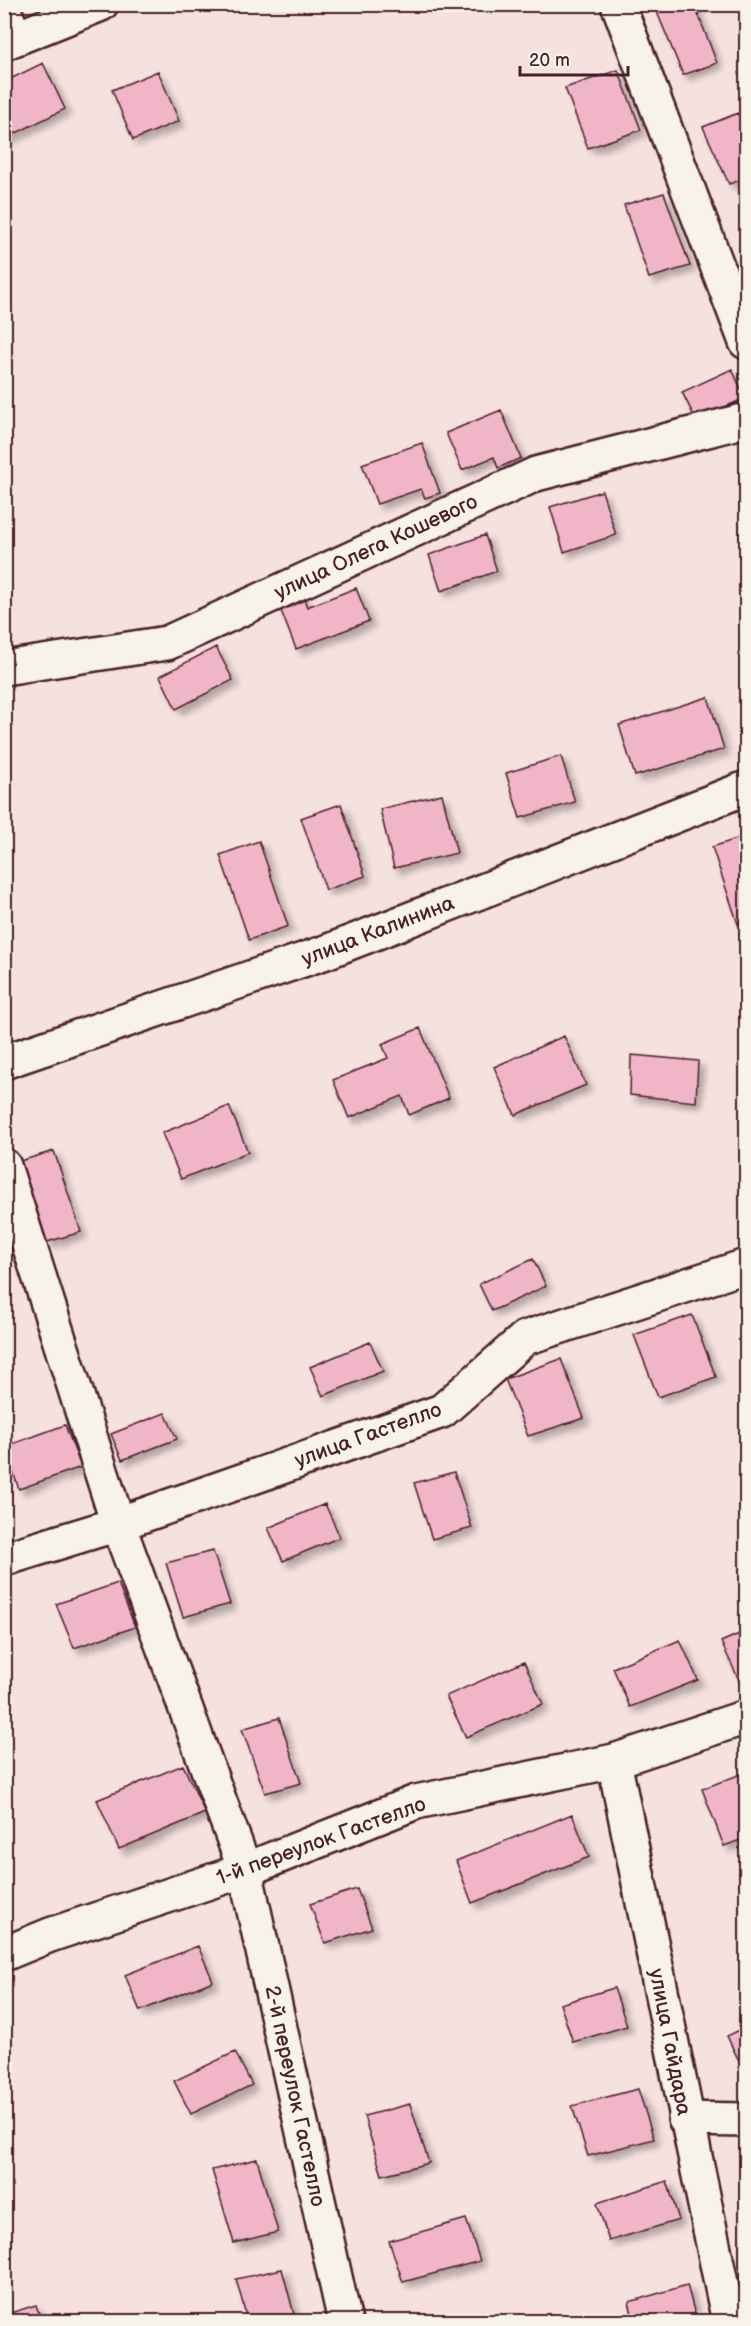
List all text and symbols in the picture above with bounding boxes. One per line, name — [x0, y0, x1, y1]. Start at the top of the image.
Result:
scale bar — [520, 39, 628, 77]
text: 20 m — [529, 50, 570, 71]
street label: улица Олега Кошевого — [270, 489, 482, 605]
street label: улица Калинина — [298, 890, 458, 972]
street label: улица Гастелло — [291, 1397, 445, 1473]
street label: 1-й переулок Гастелло — [213, 1791, 429, 1891]
street label: улица Гайдара — [643, 1966, 697, 2118]
street label: 2-й переулок Гастелло — [259, 1983, 331, 2209]

